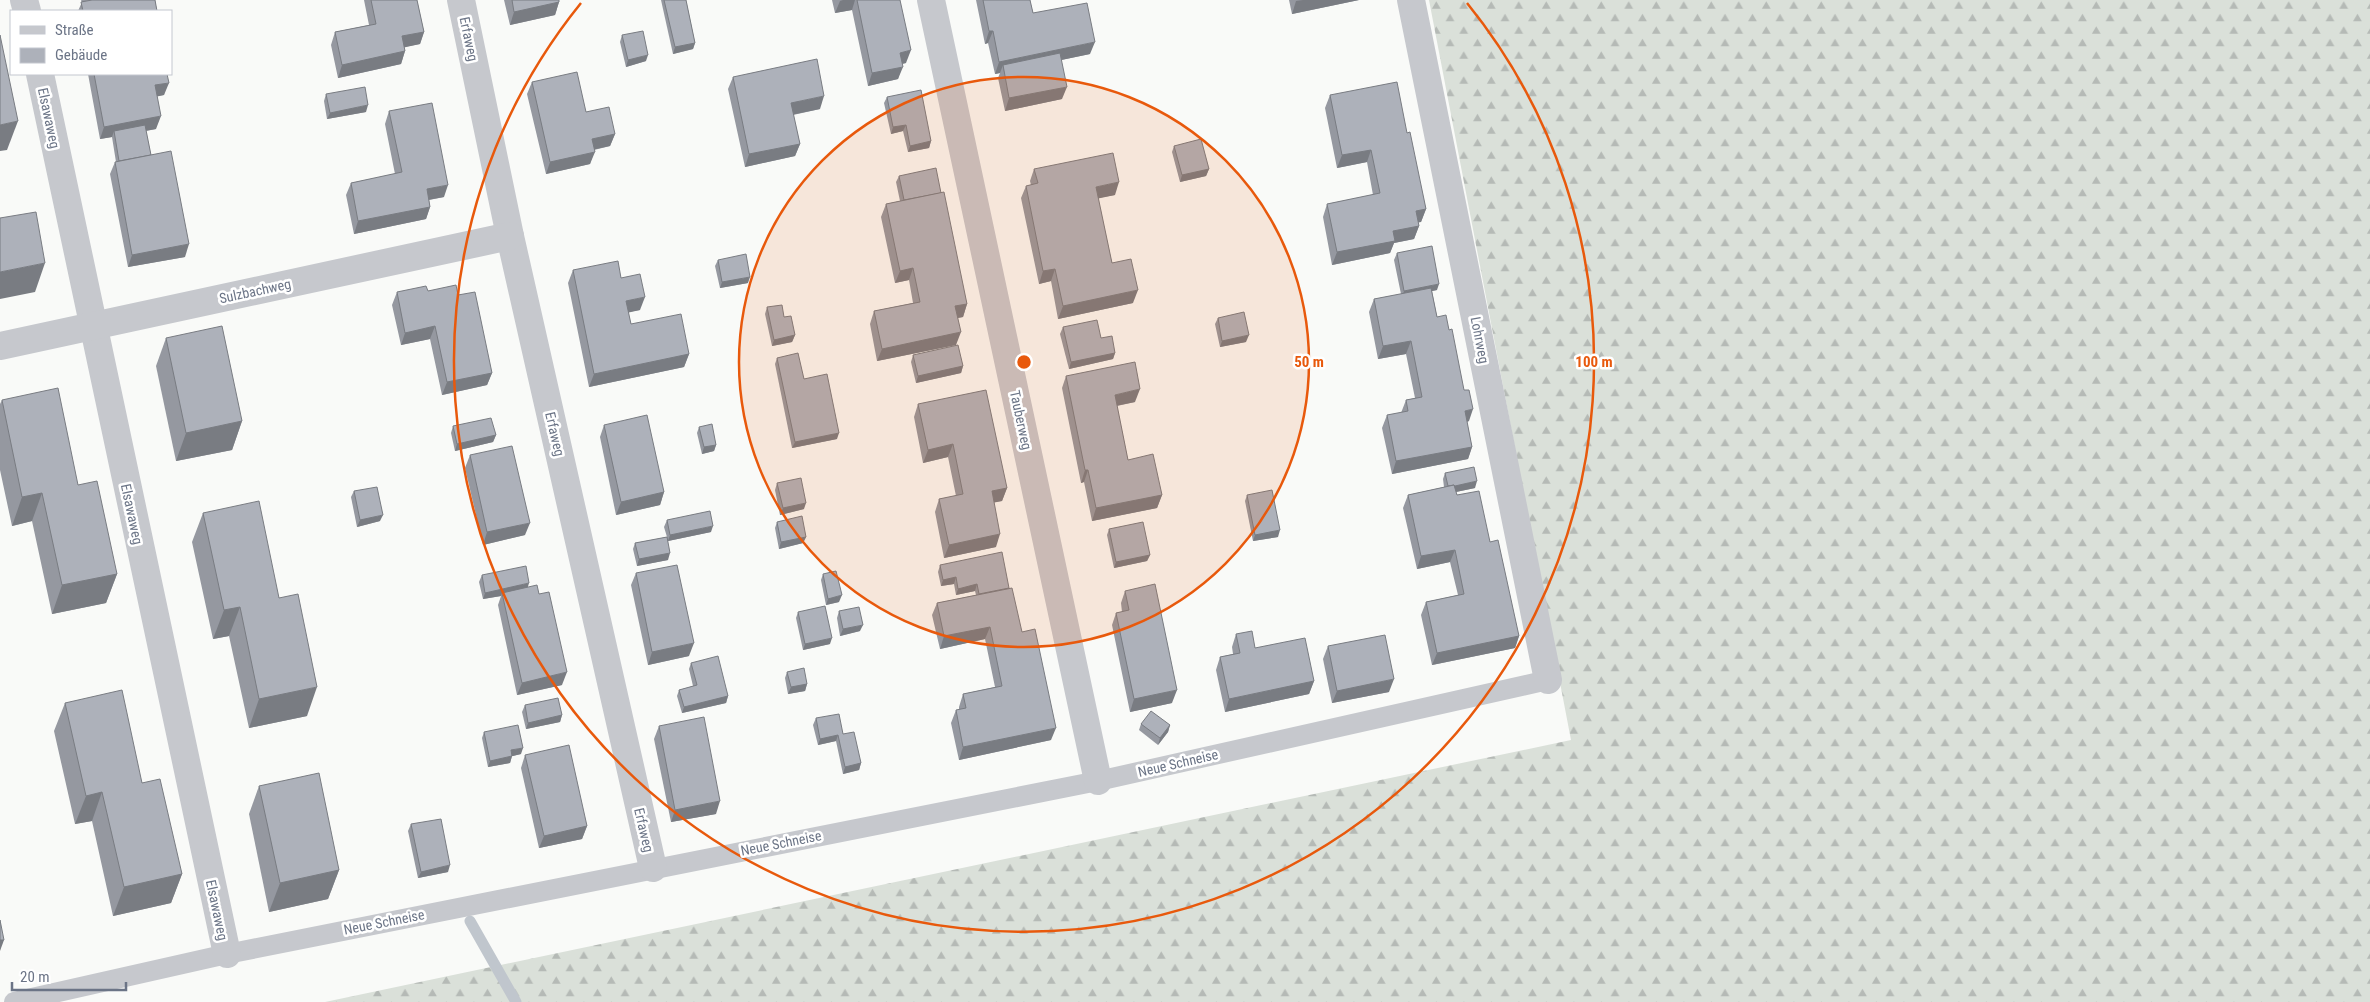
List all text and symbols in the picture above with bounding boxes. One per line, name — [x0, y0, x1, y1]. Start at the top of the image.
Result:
legend — [10, 10, 172, 75]
street label: Erfaweg — [456, 15, 482, 63]
text: Straße — [55, 21, 94, 39]
text: Gebäude — [55, 46, 107, 64]
street label: Elsawaweg — [35, 86, 63, 150]
street label: Sulzbachweg — [218, 276, 292, 306]
street label: Lohrweg — [1468, 315, 1492, 365]
centre of rings — [1015, 353, 1033, 371]
text: 50 m — [1294, 353, 1324, 371]
text: 100 m — [1575, 353, 1613, 371]
street label: Tauberweg — [1007, 389, 1035, 451]
street label: Erfaweg — [542, 410, 568, 458]
street label: Elsawaweg — [118, 482, 146, 546]
street label: Neue Schneise — [1136, 746, 1220, 780]
street label: Erfaweg — [631, 806, 657, 854]
street label: Neue Schneise — [739, 827, 823, 859]
street label: Elsawaweg — [203, 878, 231, 942]
street label: Neue Schneise — [342, 906, 426, 938]
scale bar — [12, 960, 126, 992]
text: 20 m — [20, 968, 50, 986]

